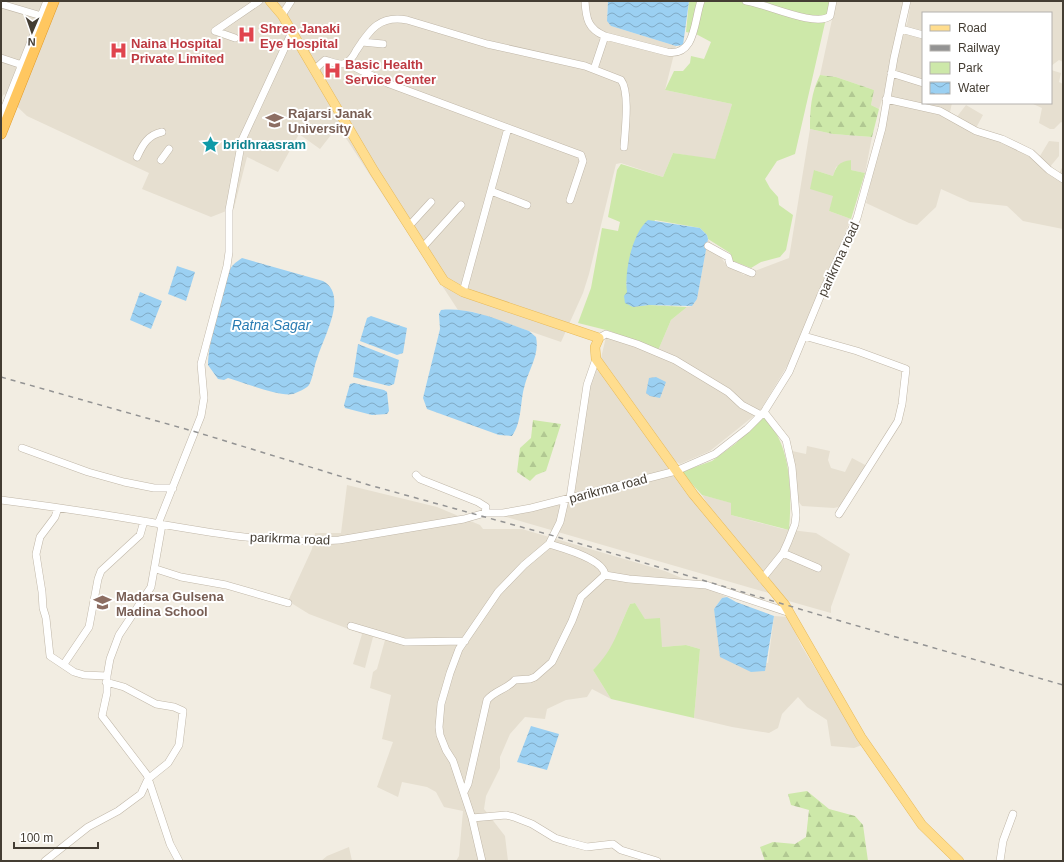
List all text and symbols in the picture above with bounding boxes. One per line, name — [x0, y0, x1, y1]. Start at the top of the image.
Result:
north arrow — [12, 12, 52, 52]
legend — [922, 12, 1052, 104]
place label: Shree Janaki Eye Hospital — [260, 21, 340, 51]
text: Road — [958, 21, 987, 35]
hospital icon: Shree Janaki Eye Hospital — [237, 25, 257, 45]
text: N — [27, 36, 36, 48]
place label: Naina Hospital Private Limited — [131, 36, 224, 66]
hospital icon: Naina Hospital Private Limited — [108, 40, 128, 60]
text: Railway — [958, 41, 1000, 55]
place label: Basic Health Service Center — [345, 57, 436, 87]
hospital icon: Basic Health Service Center — [322, 61, 342, 81]
text: Park — [958, 61, 984, 75]
text: Water — [958, 81, 990, 95]
place label: Rajarsi Janak University — [288, 106, 373, 136]
school or university icon: Rajarsi Janak University — [265, 110, 285, 130]
place icon: bridhraasram — [200, 134, 220, 154]
place label: bridhraasram — [223, 137, 306, 152]
street label: parikrma road — [815, 220, 862, 299]
water label: Ratna Sagar — [232, 317, 312, 333]
street label: parikrma road — [567, 471, 649, 506]
street label: parikrma road — [250, 530, 330, 547]
place label: Madarsa Gulsena Madina School — [116, 589, 224, 619]
school or university icon: Madarsa Gulsena Madina School — [93, 593, 113, 613]
scale bar — [14, 824, 98, 850]
text: 100 m — [20, 831, 53, 845]

